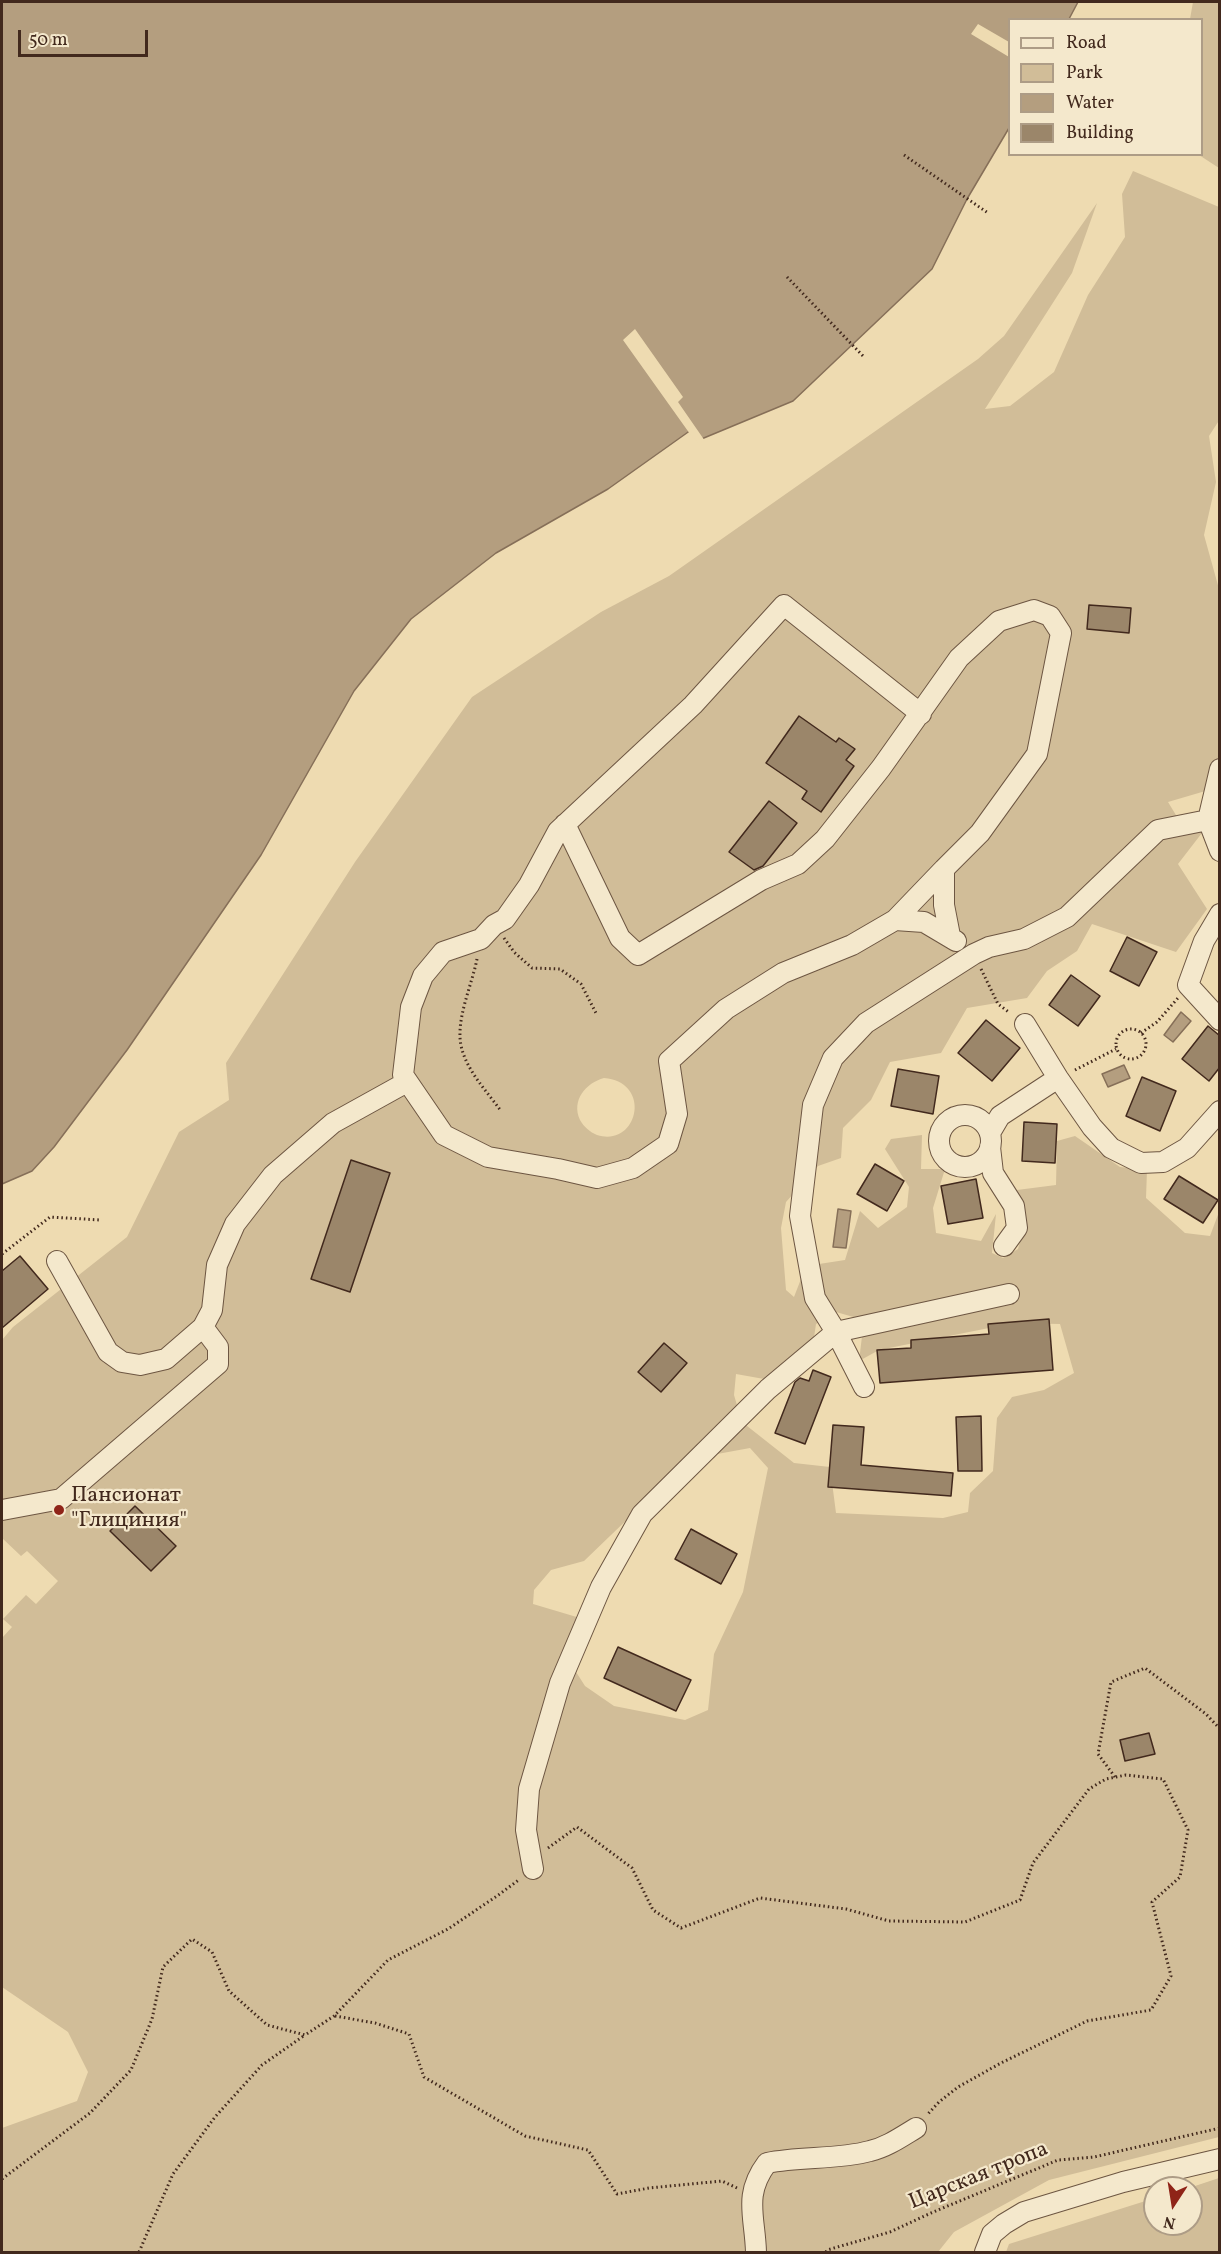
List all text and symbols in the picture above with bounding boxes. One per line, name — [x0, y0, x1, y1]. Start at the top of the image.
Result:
scale bar — [21, 18, 152, 56]
legend — [1008, 18, 1203, 156]
text: 50 m — [29, 28, 68, 53]
text: Road — [1066, 31, 1107, 56]
text: Park — [1066, 61, 1103, 86]
text: Water — [1066, 91, 1114, 116]
text: Building — [1066, 121, 1134, 146]
place label: Пансионат "Глициния" — [71, 1484, 187, 1536]
marker: Пансионат "Глициния" — [52, 1503, 66, 1517]
street label: Царская тропа — [906, 2137, 1052, 2217]
north arrow — [1143, 2176, 1203, 2236]
text: N — [1162, 2210, 1178, 2234]

